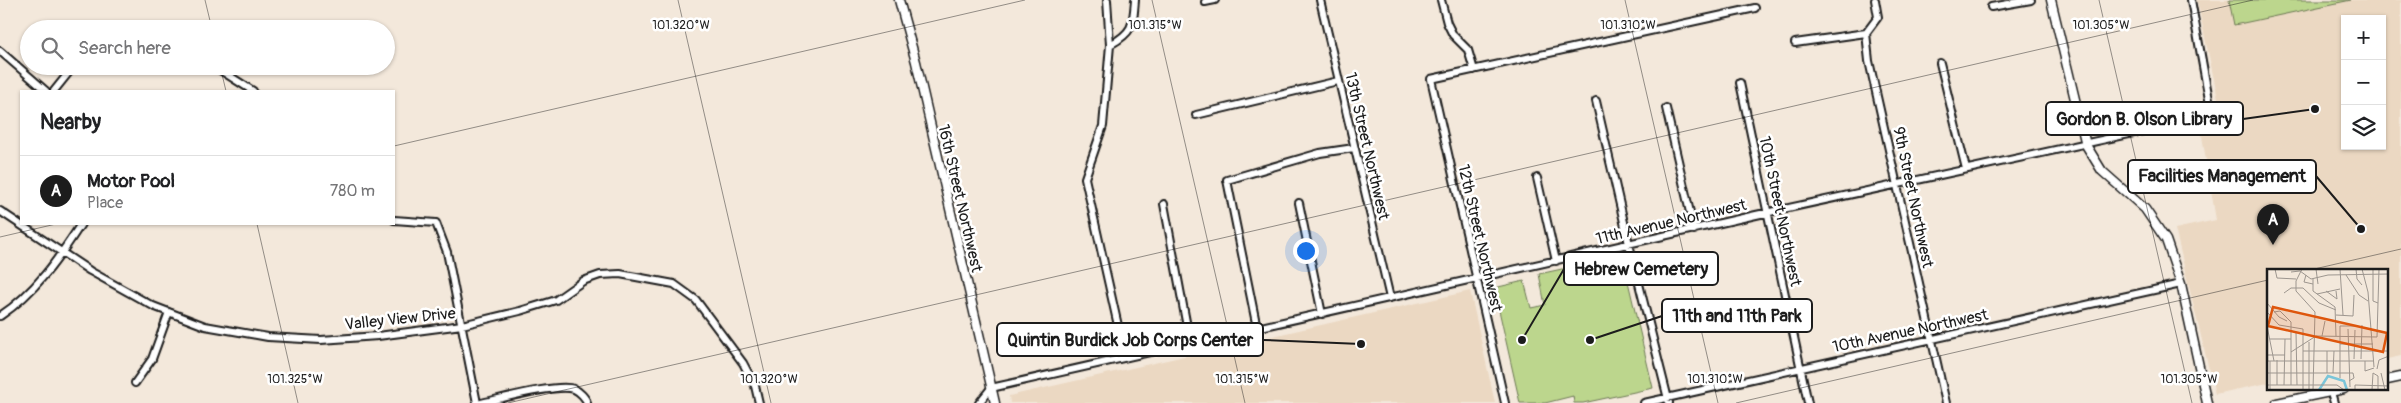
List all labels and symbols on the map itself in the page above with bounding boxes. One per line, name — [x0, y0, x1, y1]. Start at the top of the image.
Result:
text: 101.320°W — [652, 18, 710, 33]
text: 101.315°W — [1128, 18, 1182, 33]
text: 101.310°W — [1600, 18, 1656, 33]
text: 101.305°W — [2072, 18, 2130, 33]
street label: 13th Street Northwest — [1340, 70, 1394, 222]
callout: Gordon B. Olson Library — [2046, 102, 2243, 135]
text: Gordon B. Olson Library — [2056, 108, 2232, 131]
street label: 16th Street Northwest — [933, 122, 987, 275]
street label: 9th Street Northwest — [1888, 125, 1938, 270]
street label: 10th Street Northwest — [1754, 134, 1806, 289]
callout: Facilities Management — [2128, 160, 2316, 193]
street label: 12th Street Northwest — [1453, 162, 1507, 314]
text: Facilities Management — [2138, 165, 2307, 188]
street label: 11th Avenue Northwest — [1594, 195, 1749, 249]
pin: A — [2257, 204, 2289, 245]
your location — [1293, 238, 1319, 264]
callout: Hebrew Cemetery — [1564, 252, 1718, 285]
text: Hebrew Cemetery — [1574, 258, 1708, 281]
inset map — [2267, 269, 2388, 390]
callout: 11th and 11th Park — [1662, 299, 1812, 332]
street label: Valley View Drive — [344, 303, 457, 335]
text: 11th and 11th Park — [1672, 305, 1802, 328]
street label: 10th Avenue Northwest — [1831, 305, 1990, 357]
callout: Quintin Burdick Job Corps Center — [997, 323, 1263, 356]
text: Quintin Burdick Job Corps Center — [1007, 329, 1254, 352]
text: 101.325°W — [267, 372, 323, 387]
text: 101.320°W — [740, 372, 798, 387]
text: 101.315°W — [1215, 372, 1269, 387]
text: 101.310°W — [1687, 372, 1743, 387]
text: 101.305°W — [2160, 372, 2218, 387]

